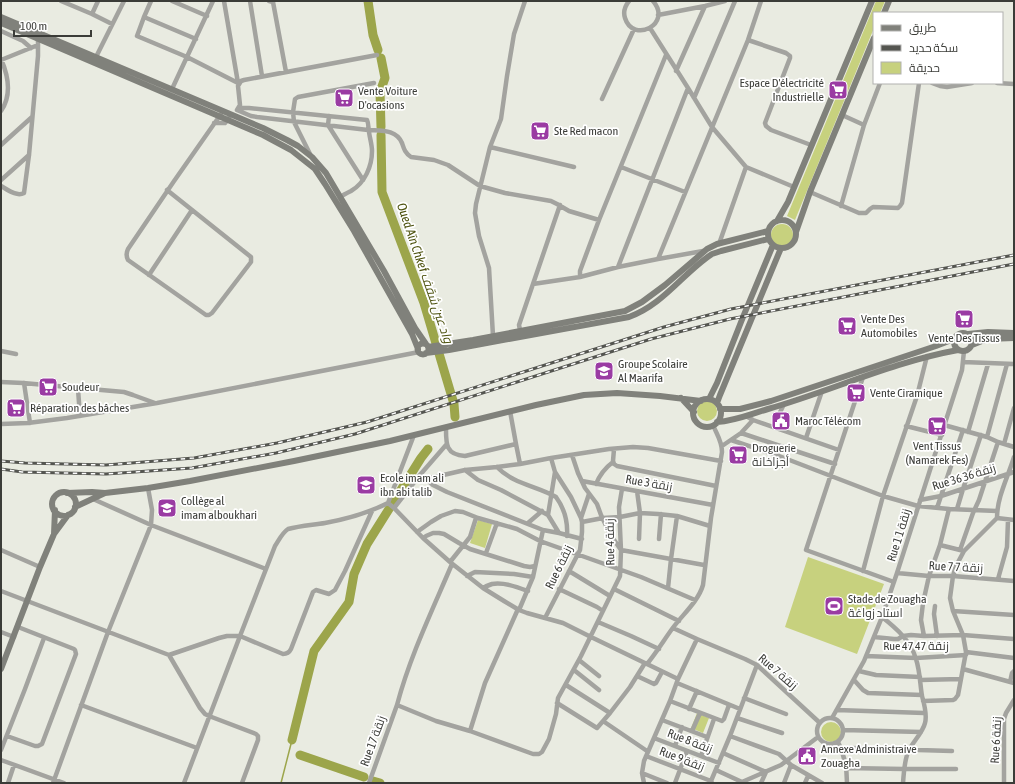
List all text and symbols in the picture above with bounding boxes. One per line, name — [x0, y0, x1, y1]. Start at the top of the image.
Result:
scale bar — [14, 12, 91, 38]
legend — [873, 12, 1003, 84]
text: 100 m — [20, 19, 47, 33]
text: طريق — [909, 21, 937, 35]
text: سكة حديد — [909, 41, 958, 55]
text: حديقة — [909, 61, 940, 75]
place label: Espace D'électricité Industrielle — [740, 76, 824, 104]
supermarket icon: Espace D'électricité Industrielle — [827, 79, 849, 101]
place label: Vente Voiture D'ocasions — [358, 84, 417, 112]
supermarket icon: Vente Voiture D'ocasions — [333, 87, 355, 109]
supermarket icon: Ste Red macon — [529, 120, 551, 142]
place label: Ste Red macon — [554, 124, 618, 138]
water label: Oued Aïn Chkef واد عين شقف — [393, 201, 456, 346]
supermarket icon: Vente Des Tissus — [953, 308, 975, 330]
place label: Vente Des Automobiles — [861, 312, 917, 340]
supermarket icon: Vente Des Automobiles — [836, 315, 858, 337]
place label: Vente Des Tissus — [928, 331, 1000, 345]
place label: Groupe Scolaire Al Maarifa — [618, 357, 688, 385]
school or university icon: Groupe Scolaire Al Maarifa — [593, 360, 615, 382]
supermarket icon: Soudeur — [37, 376, 59, 398]
place label: Soudeur — [62, 380, 99, 394]
supermarket icon: Vente Ciramique — [845, 382, 867, 404]
place label: Vente Ciramique — [870, 386, 943, 400]
supermarket icon: Réparation des bâches — [5, 397, 27, 419]
place label: Réparation des bâches — [30, 401, 129, 415]
public building icon: Maroc Télécom — [770, 410, 792, 432]
place label: Maroc Télécom — [795, 414, 861, 428]
supermarket icon: Vent Tissus (Namarek Fes) — [926, 415, 948, 437]
place label: Vent Tissus (Namarek Fes) — [906, 439, 969, 467]
place label: Droguerie أجزاخانة — [752, 441, 796, 469]
supermarket icon: Droguerie أجزاخانة — [727, 444, 749, 466]
street label: Rue 36 زنقة 36 — [931, 461, 997, 493]
place label: Ecole imam ali ibn abi talib — [380, 471, 444, 499]
street label: Rue 3 زنقة — [625, 472, 673, 494]
school or university icon: Ecole imam ali ibn abi talib — [355, 474, 377, 496]
place label: Collège al imam alboukhari — [181, 494, 257, 522]
school or university icon: Collège al imam alboukhari — [156, 497, 178, 519]
street label: Rue 1 زنقة 1 — [884, 507, 914, 563]
street label: Rue 4 زنقة — [603, 518, 617, 566]
street label: Rue 6 زنقة — [542, 543, 576, 591]
street label: Rue 7 زنقة 7 — [928, 559, 984, 575]
place label: Stade de Zouagha استاد زواغة — [848, 592, 927, 620]
sports icon: Stade de Zouagha استاد زواغة — [823, 595, 845, 617]
street label: Rue 47 زنقة 47 — [883, 639, 949, 653]
street label: Rue 7 زنقة — [756, 651, 800, 693]
street label: Rue 17 زنقة — [357, 714, 389, 768]
street label: Rue 6 زنقة — [988, 716, 1004, 764]
street label: Rue 8 زنقة — [665, 726, 715, 756]
place label: Annexe Administraive Zouagha — [821, 742, 917, 770]
street label: Rue 9 زنقة — [657, 744, 707, 774]
public building icon: Annexe Administraive Zouagha — [796, 745, 818, 767]

